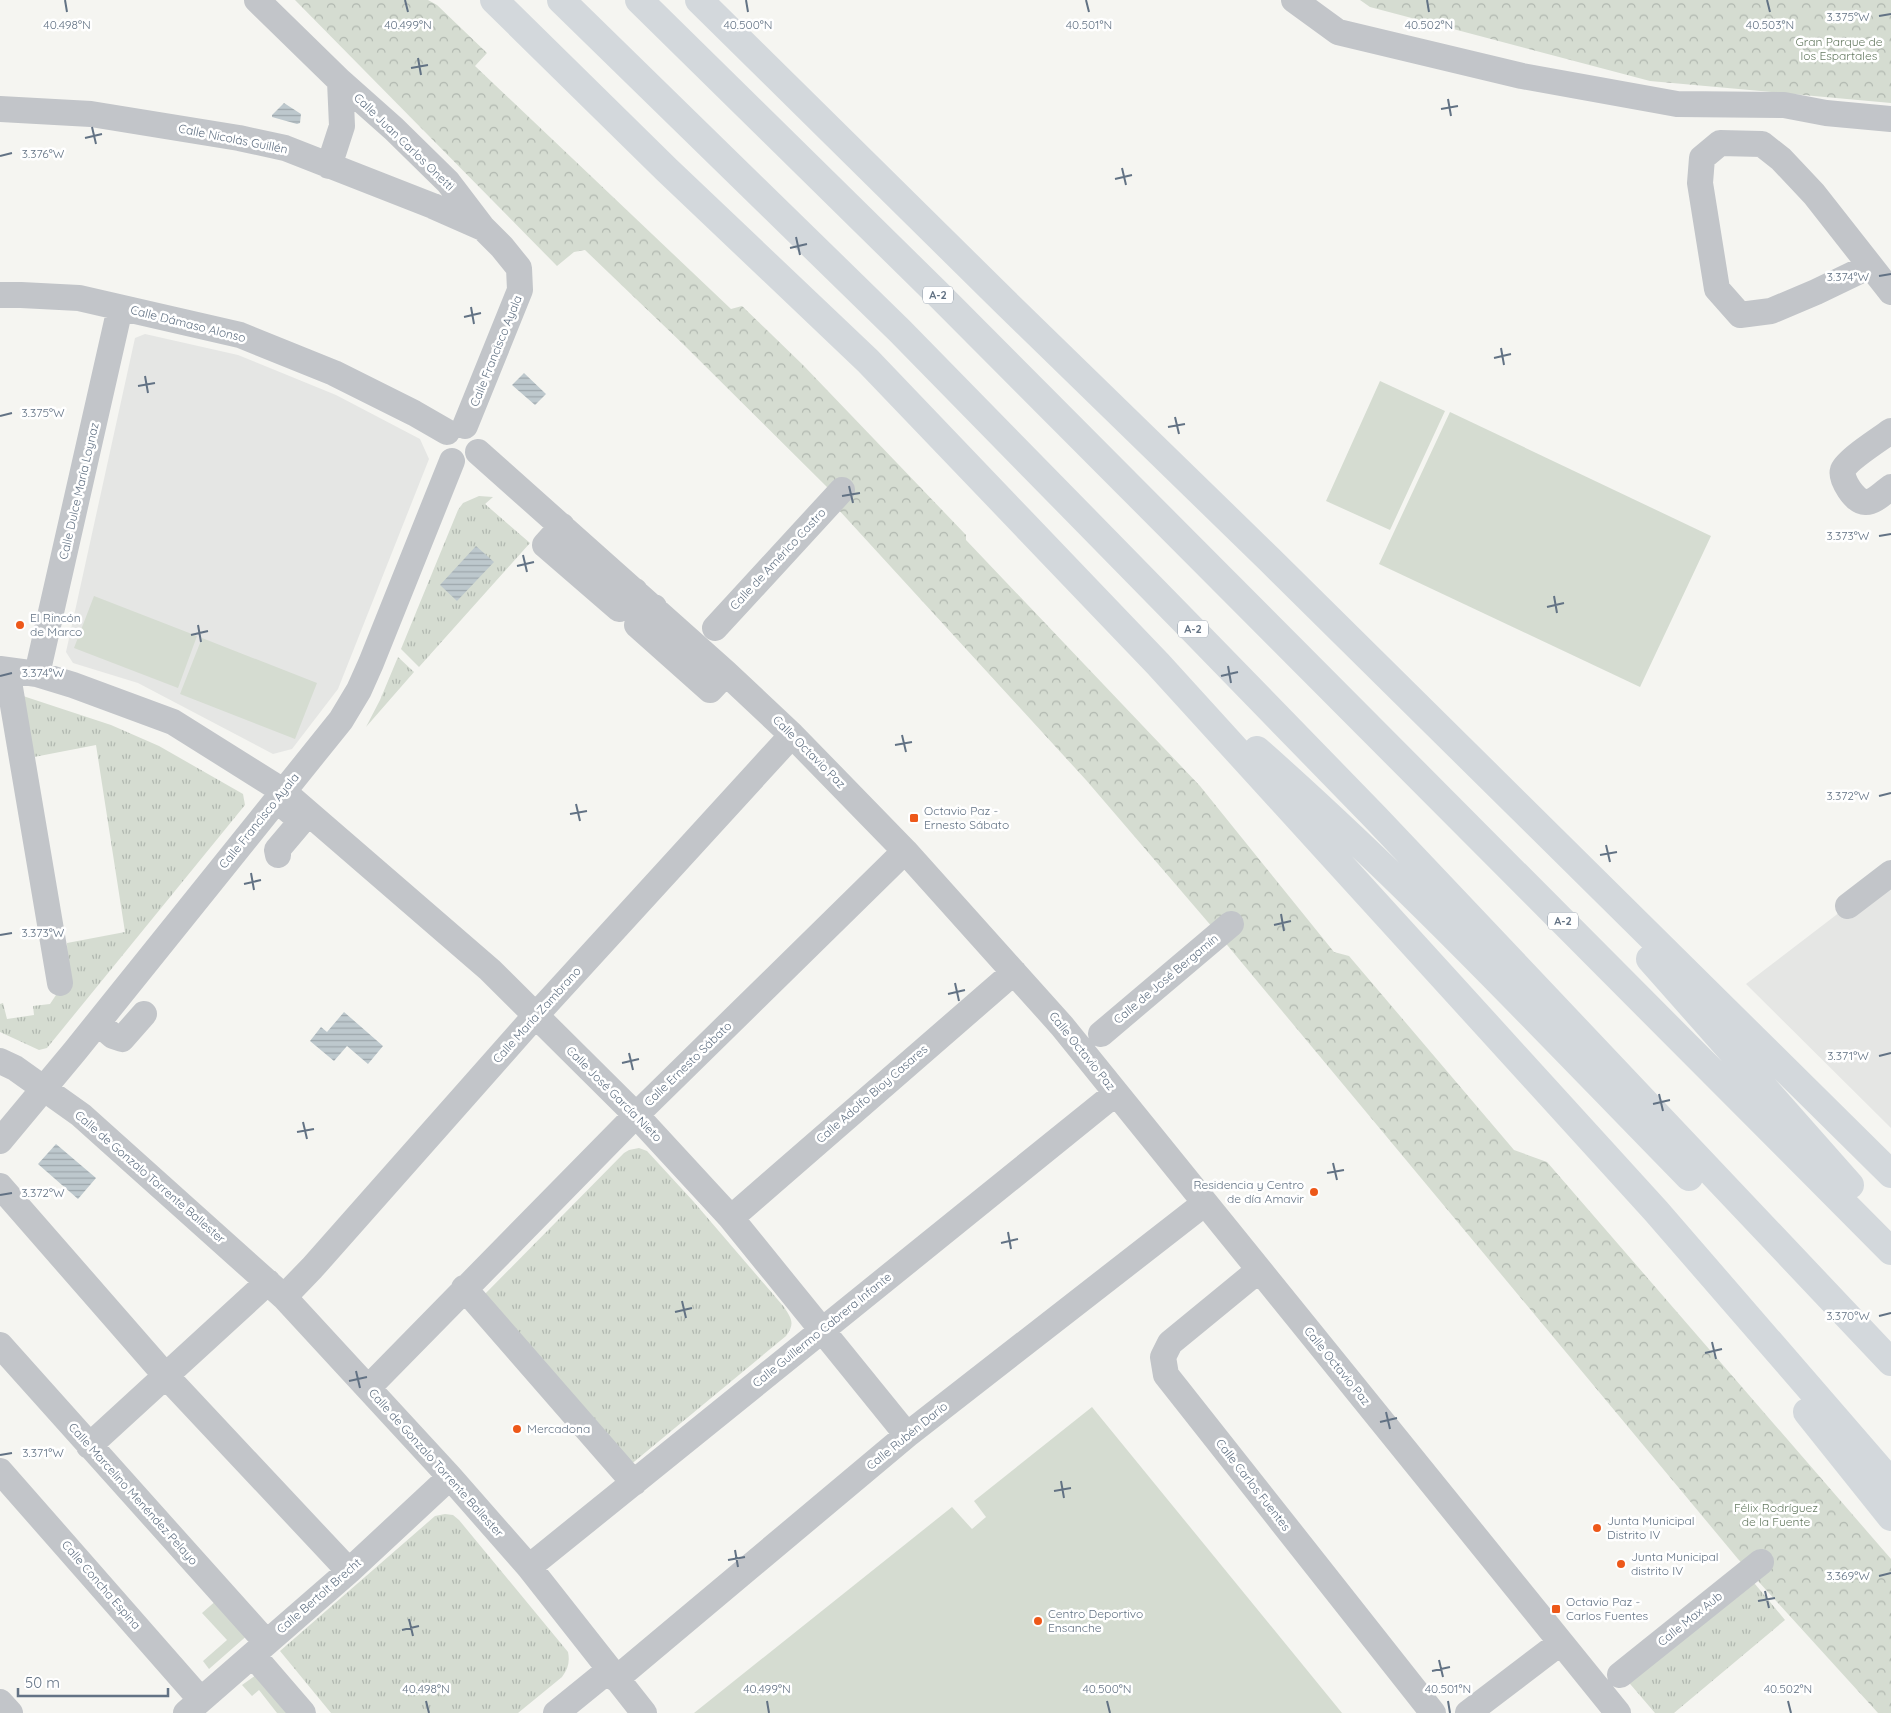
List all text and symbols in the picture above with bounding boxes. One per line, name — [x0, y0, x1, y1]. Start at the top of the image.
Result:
text: 3.375°W — [1826, 9, 1870, 24]
text: 40.498°N — [43, 17, 91, 32]
text: 40.499°N — [384, 17, 432, 32]
text: 40.500°N — [723, 17, 773, 32]
text: 40.501°N — [1066, 17, 1112, 32]
text: 40.502°N — [1405, 17, 1453, 32]
text: 40.503°N — [1746, 17, 1794, 32]
park label: Gran Parque de los Espartales — [1795, 34, 1883, 63]
street label: Calle Juan Carlos Onetti — [351, 90, 458, 194]
street label: Calle Nicolás Guillén — [177, 121, 289, 156]
text: 3.376°W — [22, 146, 65, 161]
text: 3.374°W — [1827, 269, 1870, 284]
road number: A-2 — [923, 286, 953, 304]
street label: Calle Francisco Ayala — [466, 293, 525, 409]
street label: Calle Dámaso Alonso — [129, 302, 247, 345]
text: 3.375°W — [21, 405, 65, 420]
street label: Calle Dulce María Loynaz — [55, 421, 102, 561]
street label: Calle de Américo Castro — [727, 505, 829, 613]
text: 3.373°W — [1827, 528, 1870, 543]
place label: El Rincón de Marco — [30, 610, 82, 639]
marker: El Rincón de Marco — [14, 619, 26, 631]
road number: A-2 — [1178, 620, 1208, 638]
text: 3.374°W — [22, 665, 65, 680]
street label: Calle Octavio Paz — [770, 712, 849, 791]
street label: Calle Francisco Ayala — [215, 770, 302, 872]
text: 3.372°W — [1826, 788, 1870, 803]
place label: Octavio Paz - Ernesto Sábato — [924, 803, 1009, 832]
marker: Octavio Paz - Ernesto Sábato — [908, 812, 920, 824]
road number: A-2 — [1548, 912, 1578, 929]
text: 3.373°W — [22, 925, 65, 940]
street label: Calle de José Bergamín — [1110, 930, 1221, 1027]
street label: Calle María Zambrano — [489, 963, 584, 1066]
street label: Calle Octavio Paz — [1046, 1008, 1119, 1093]
street label: Calle Ernesto Sábato — [641, 1018, 734, 1109]
street label: Calle Adolfo Bioy Casares — [813, 1041, 931, 1146]
street label: Calle José García Nieto — [563, 1043, 665, 1145]
text: 3.371°W — [1827, 1048, 1869, 1063]
street label: Calle de Gonzalo Torrente Ballester — [72, 1107, 229, 1246]
place label: Residencia y Centro de día Amavir — [1193, 1177, 1304, 1206]
text: 3.372°W — [21, 1185, 65, 1200]
marker: Residencia y Centro de día Amavir — [1308, 1186, 1320, 1198]
street label: Calle Guillermo Cabrera Infante — [749, 1269, 894, 1390]
text: 3.370°W — [1826, 1308, 1870, 1323]
street label: Calle Octavio Paz — [1301, 1323, 1374, 1408]
street label: Calle de Gonzalo Torrente Ballester — [366, 1385, 507, 1540]
street label: Calle Rubén Darío — [863, 1398, 950, 1473]
street label: Calle Marcelino Menéndez Pelayo — [66, 1419, 201, 1568]
place label: Mercadona — [527, 1421, 590, 1436]
marker: Mercadona — [511, 1423, 523, 1435]
street label: Calle Carlos Fuentes — [1213, 1436, 1294, 1534]
text: 3.371°W — [22, 1445, 64, 1460]
park label: Félix Rodríguez de la Fuente — [1734, 1500, 1818, 1529]
place label: Junta Municipal Distrito IV — [1607, 1513, 1695, 1542]
marker: Junta Municipal Distrito IV — [1591, 1522, 1603, 1534]
street label: Calle Concha Espina — [59, 1537, 144, 1632]
place label: Junta Municipal distrito IV — [1631, 1549, 1719, 1578]
street label: Calle Bertolt Brecht — [273, 1555, 364, 1636]
marker: Junta Municipal distrito IV — [1615, 1558, 1627, 1570]
text: 3.369°W — [1826, 1568, 1870, 1583]
street label: Calle Max Aub — [1654, 1588, 1725, 1649]
place label: Octavio Paz - Carlos Fuentes — [1566, 1594, 1648, 1623]
marker: Octavio Paz - Carlos Fuentes — [1550, 1603, 1562, 1615]
place label: Centro Deportivo Ensanche — [1048, 1606, 1143, 1635]
marker: Centro Deportivo Ensanche — [1032, 1615, 1044, 1627]
scale bar — [18, 1666, 168, 1698]
text: 50 m — [25, 1673, 60, 1692]
text: 40.498°N — [402, 1681, 450, 1696]
text: 40.499°N — [743, 1681, 791, 1696]
text: 40.500°N — [1082, 1681, 1132, 1696]
text: 40.501°N — [1425, 1681, 1471, 1696]
text: 40.502°N — [1764, 1681, 1812, 1696]

